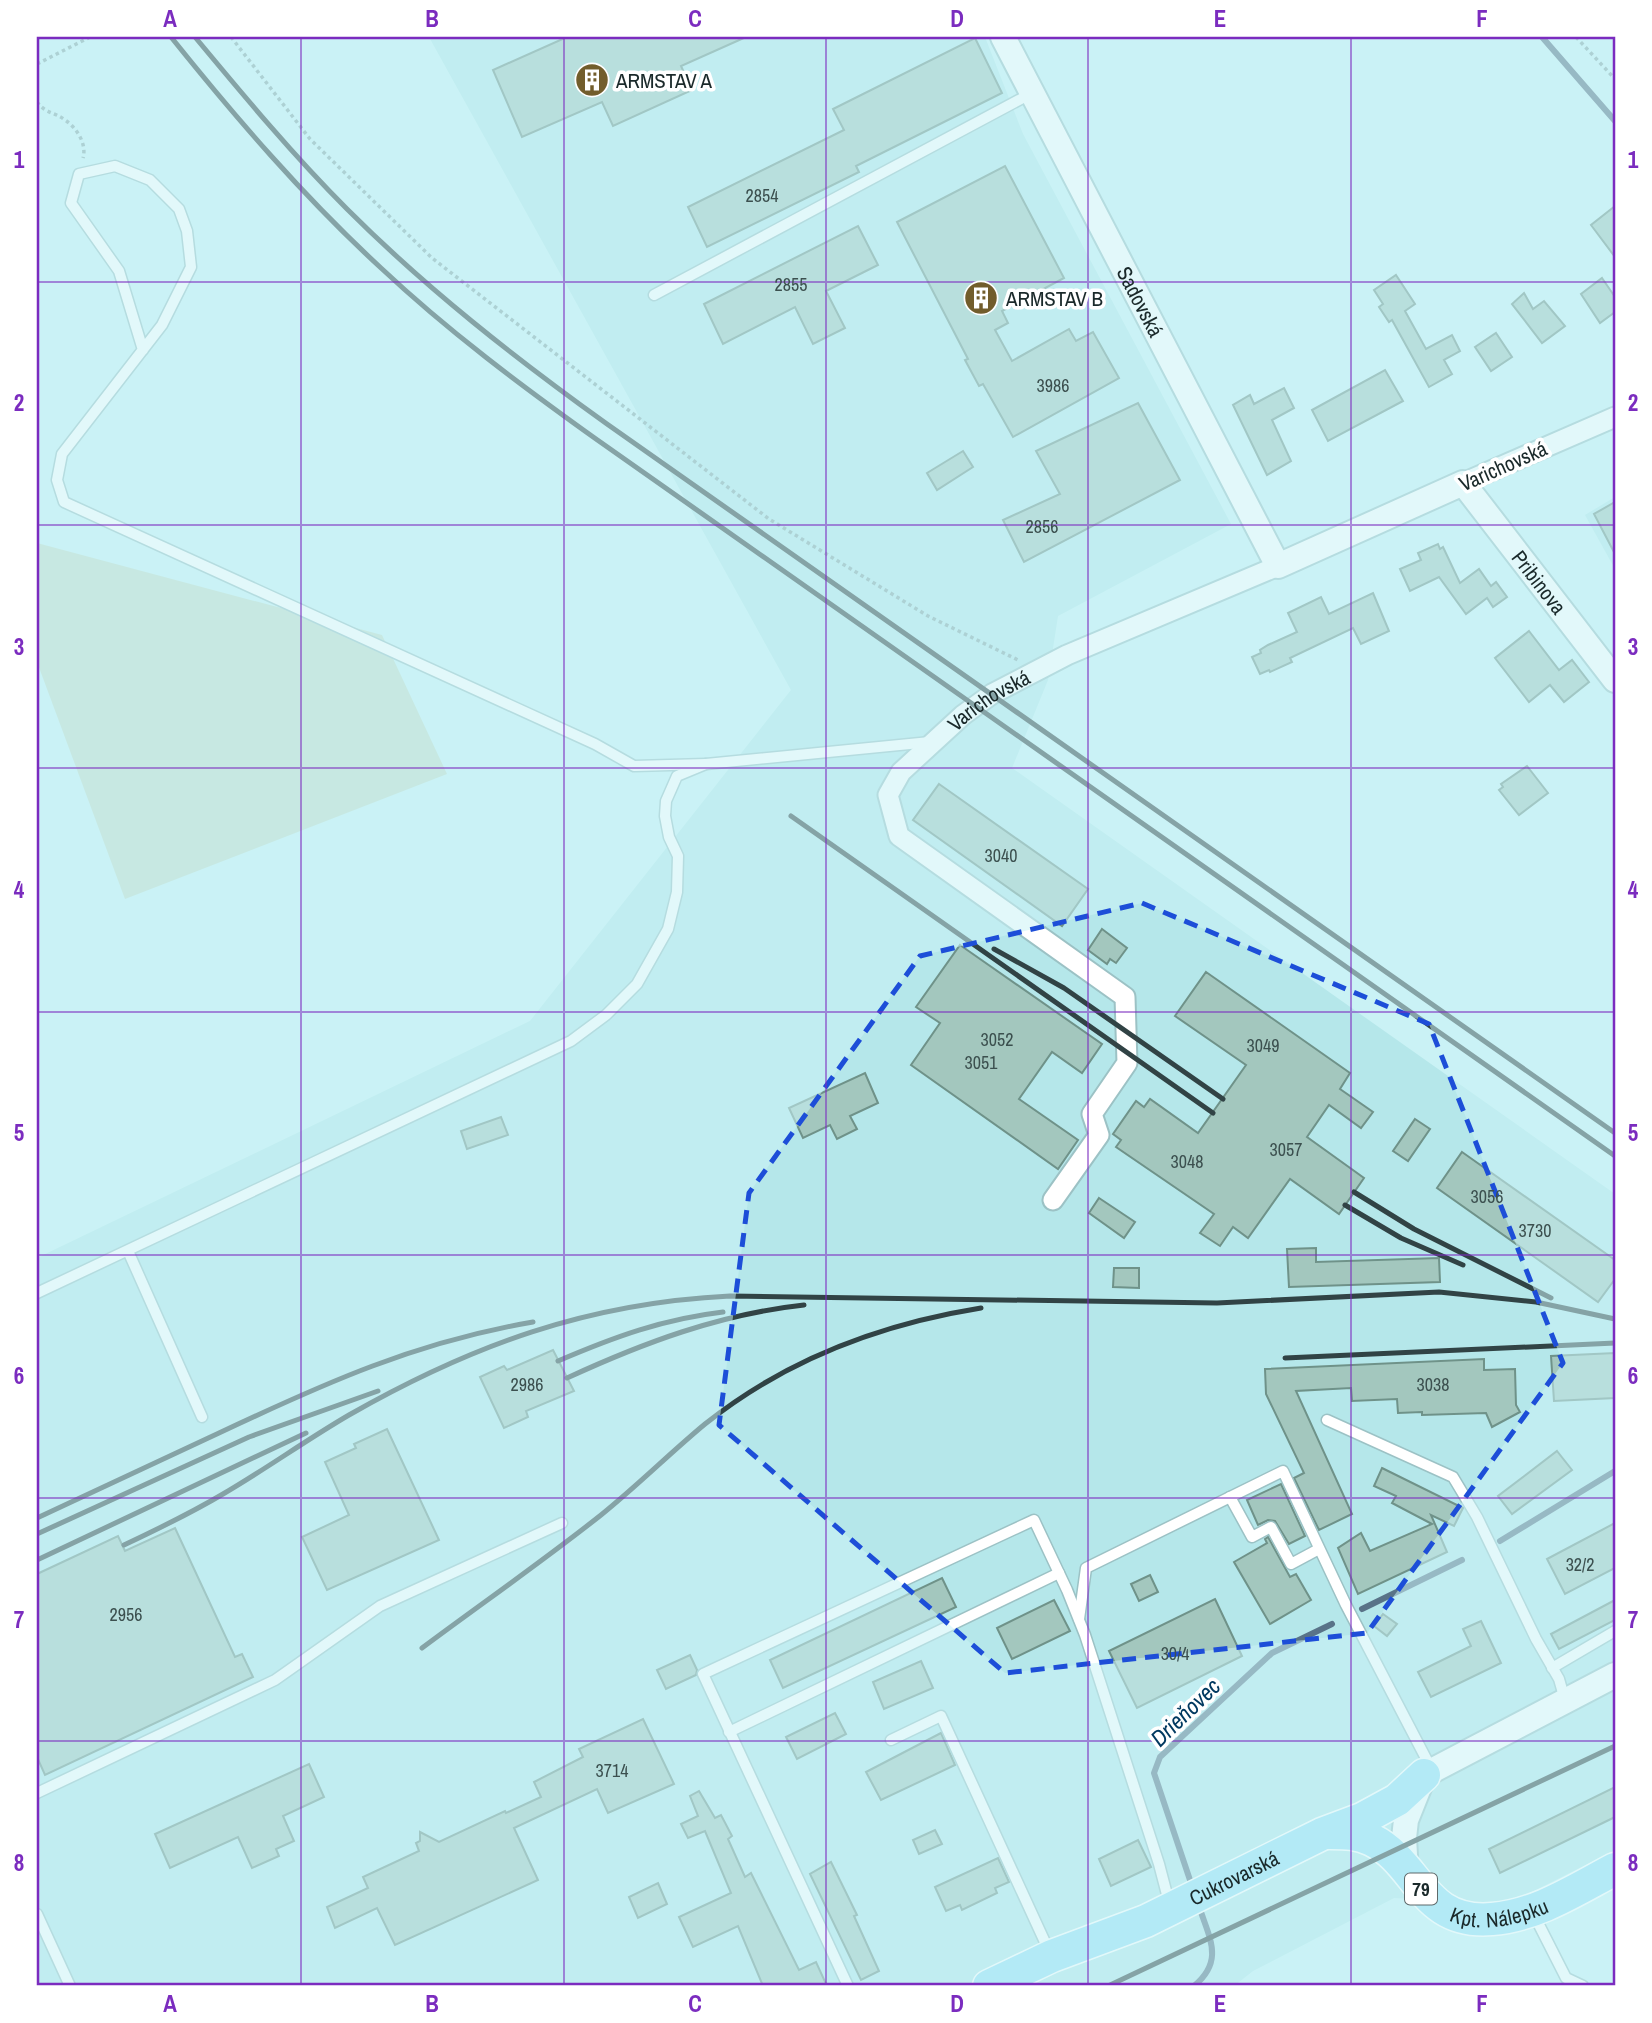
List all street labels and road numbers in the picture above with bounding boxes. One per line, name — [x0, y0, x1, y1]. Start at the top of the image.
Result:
street label: Sadovská — [1110, 261, 1171, 342]
street label: Varichovská — [1454, 434, 1552, 498]
street label: Pribinova — [1505, 544, 1574, 620]
street label: Varichovská — [941, 662, 1035, 737]
street label: Cukrovarská — [1184, 1843, 1284, 1912]
road number: 79 — [1405, 1873, 1437, 1904]
street label: Kpt. Nálepku — [1446, 1891, 1552, 1934]

